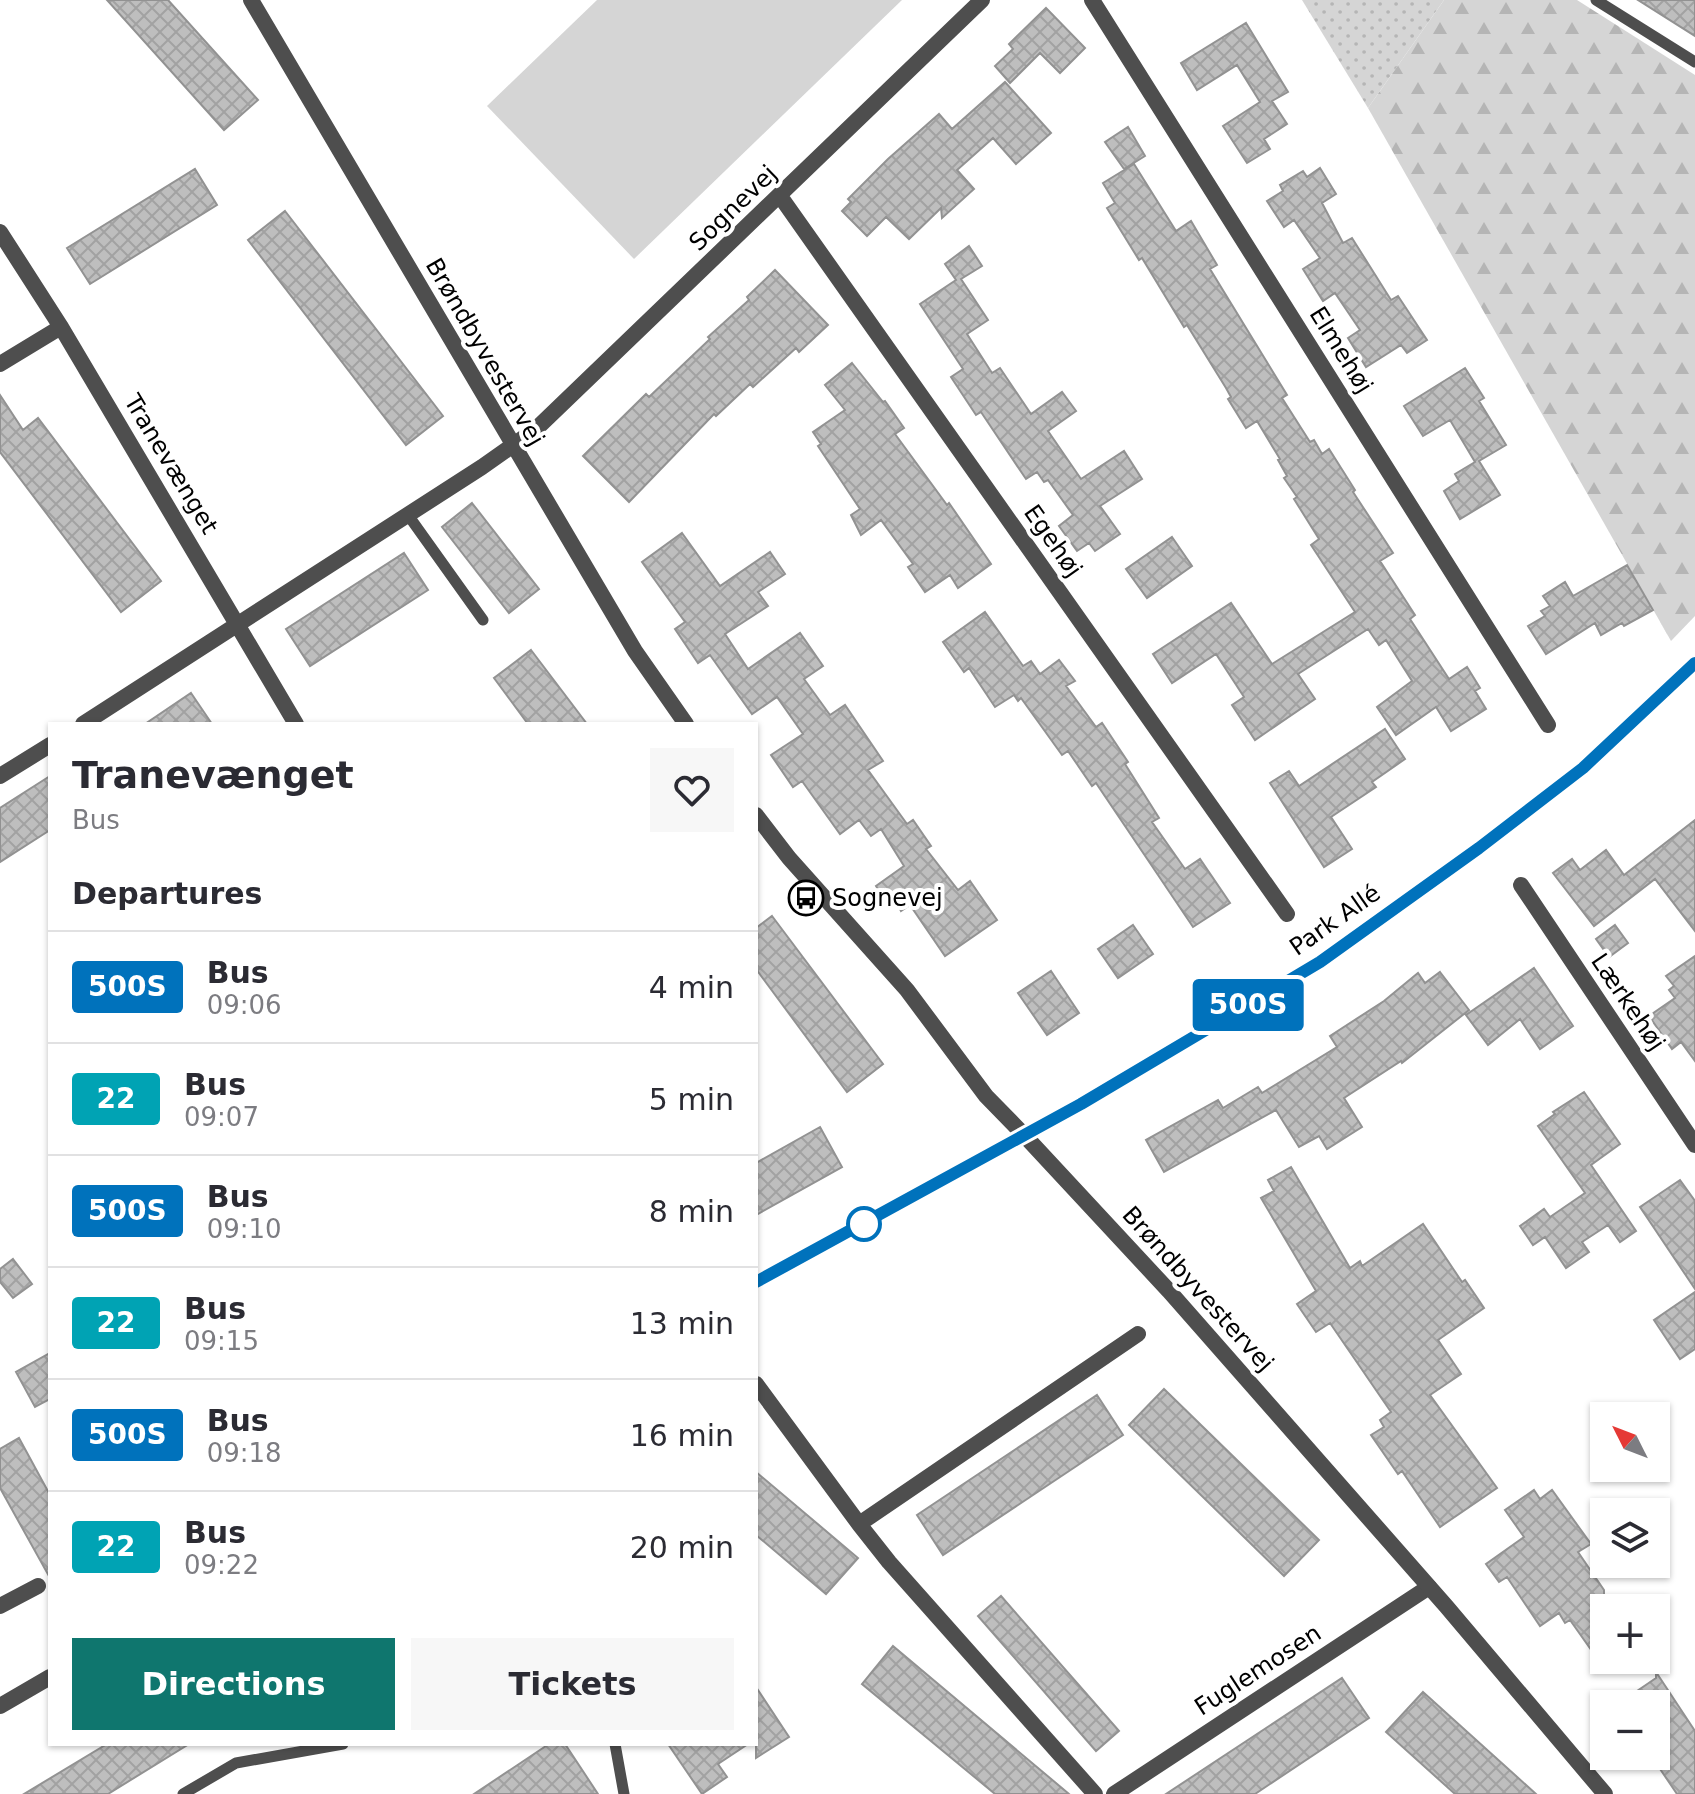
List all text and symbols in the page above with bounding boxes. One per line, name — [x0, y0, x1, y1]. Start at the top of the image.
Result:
street label: Sognevej — [683, 159, 783, 257]
street label: Brøndbyvestervej — [420, 253, 550, 451]
street label: Elmehøj — [1304, 302, 1378, 398]
street label: Tranevænget — [118, 388, 224, 539]
street label: Egehøj — [1018, 499, 1088, 583]
button: heart — [650, 748, 734, 832]
text: Tranevænget — [72, 753, 354, 797]
text: Bus — [72, 805, 120, 835]
text: Departures — [72, 876, 262, 911]
bus stop icon: Sognevej — [787, 879, 825, 917]
street label: Park Allé — [1284, 879, 1386, 961]
place label: Sognevej — [832, 884, 943, 912]
street label: Lærkehøj — [1585, 948, 1671, 1056]
text: Bus — [207, 955, 269, 990]
text: 500S — [88, 970, 167, 1003]
text: 4 min — [649, 970, 734, 1005]
line badge: 500S — [1192, 979, 1304, 1031]
text: 500S — [1209, 988, 1287, 1021]
text: 09:06 — [207, 990, 282, 1020]
text: Bus — [184, 1067, 246, 1102]
text: 22 — [97, 1082, 135, 1115]
text: 5 min — [649, 1082, 734, 1117]
text: 09:07 — [184, 1102, 259, 1132]
text: Bus — [207, 1179, 269, 1214]
text: 500S — [88, 1194, 167, 1227]
text: 8 min — [649, 1194, 734, 1229]
street label: Brøndbyvestervej — [1117, 1201, 1279, 1377]
unlabelled marker — [847, 1207, 881, 1241]
text: 09:10 — [207, 1214, 282, 1244]
text: Bus — [184, 1291, 246, 1326]
text: 22 — [97, 1306, 135, 1339]
text: 13 min — [630, 1306, 734, 1341]
text: 09:15 — [184, 1326, 259, 1356]
north arrow — [1590, 1402, 1670, 1482]
map controls — [1590, 1402, 1670, 1770]
text: Bus — [207, 1403, 269, 1438]
text: 500S — [88, 1418, 167, 1451]
text: 16 min — [630, 1418, 734, 1453]
text: 09:18 — [207, 1438, 282, 1468]
button: layers — [1590, 1498, 1670, 1578]
text: Bus — [184, 1515, 246, 1550]
text: 22 — [97, 1530, 135, 1563]
text: 20 min — [630, 1530, 734, 1565]
text: 09:22 — [184, 1550, 259, 1580]
button: + — [1590, 1594, 1670, 1674]
street label: Fuglemosen — [1190, 1619, 1326, 1721]
button: Directions — [72, 1638, 395, 1730]
button: Tickets — [411, 1638, 734, 1730]
button: − — [1590, 1690, 1670, 1770]

